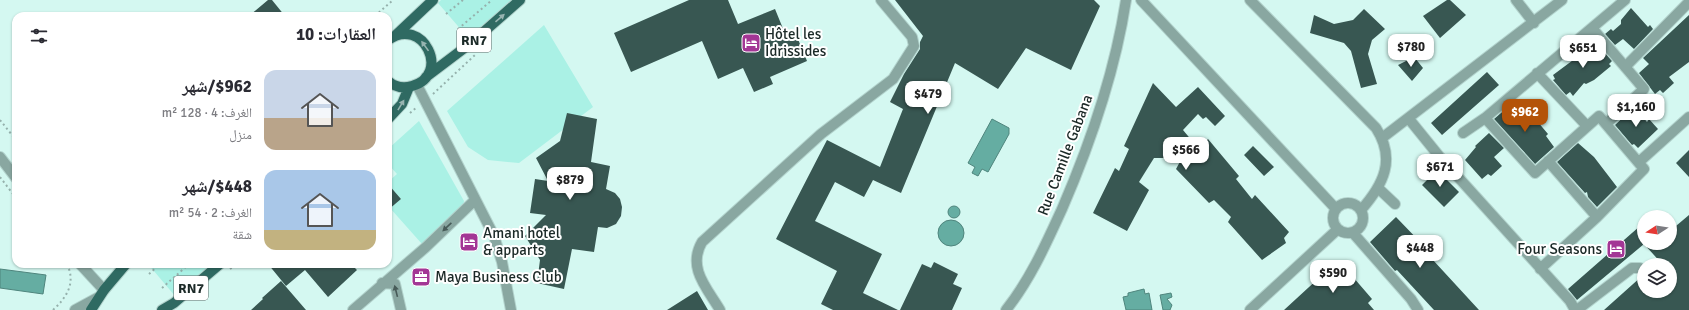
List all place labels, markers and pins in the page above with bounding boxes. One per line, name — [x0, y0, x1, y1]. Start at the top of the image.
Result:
place label: Hôtel les Idrissides — [765, 25, 827, 60]
hotel icon: Hôtel les Idrissides — [740, 32, 762, 54]
pin: $780 — [1387, 34, 1435, 68]
pin: $651 — [1559, 35, 1607, 69]
pin: $479 — [904, 81, 952, 115]
pin: $1,160 — [1603, 94, 1669, 128]
pin: $962 — [1501, 99, 1549, 133]
pin: $566 — [1162, 137, 1210, 171]
pin: $671 — [1416, 154, 1464, 188]
pin: $879 — [546, 167, 594, 201]
place label: Amani hotel & apparts — [483, 224, 560, 259]
hotel icon: Amani hotel & apparts — [458, 231, 480, 253]
pin: $448 — [1396, 235, 1444, 269]
hotel icon: Four Seasons — [1605, 238, 1627, 260]
place label: Four Seasons — [1517, 240, 1602, 258]
pin: $590 — [1309, 260, 1357, 294]
office icon: Maya Business Club — [410, 266, 432, 288]
place label: Maya Business Club — [435, 268, 562, 286]

